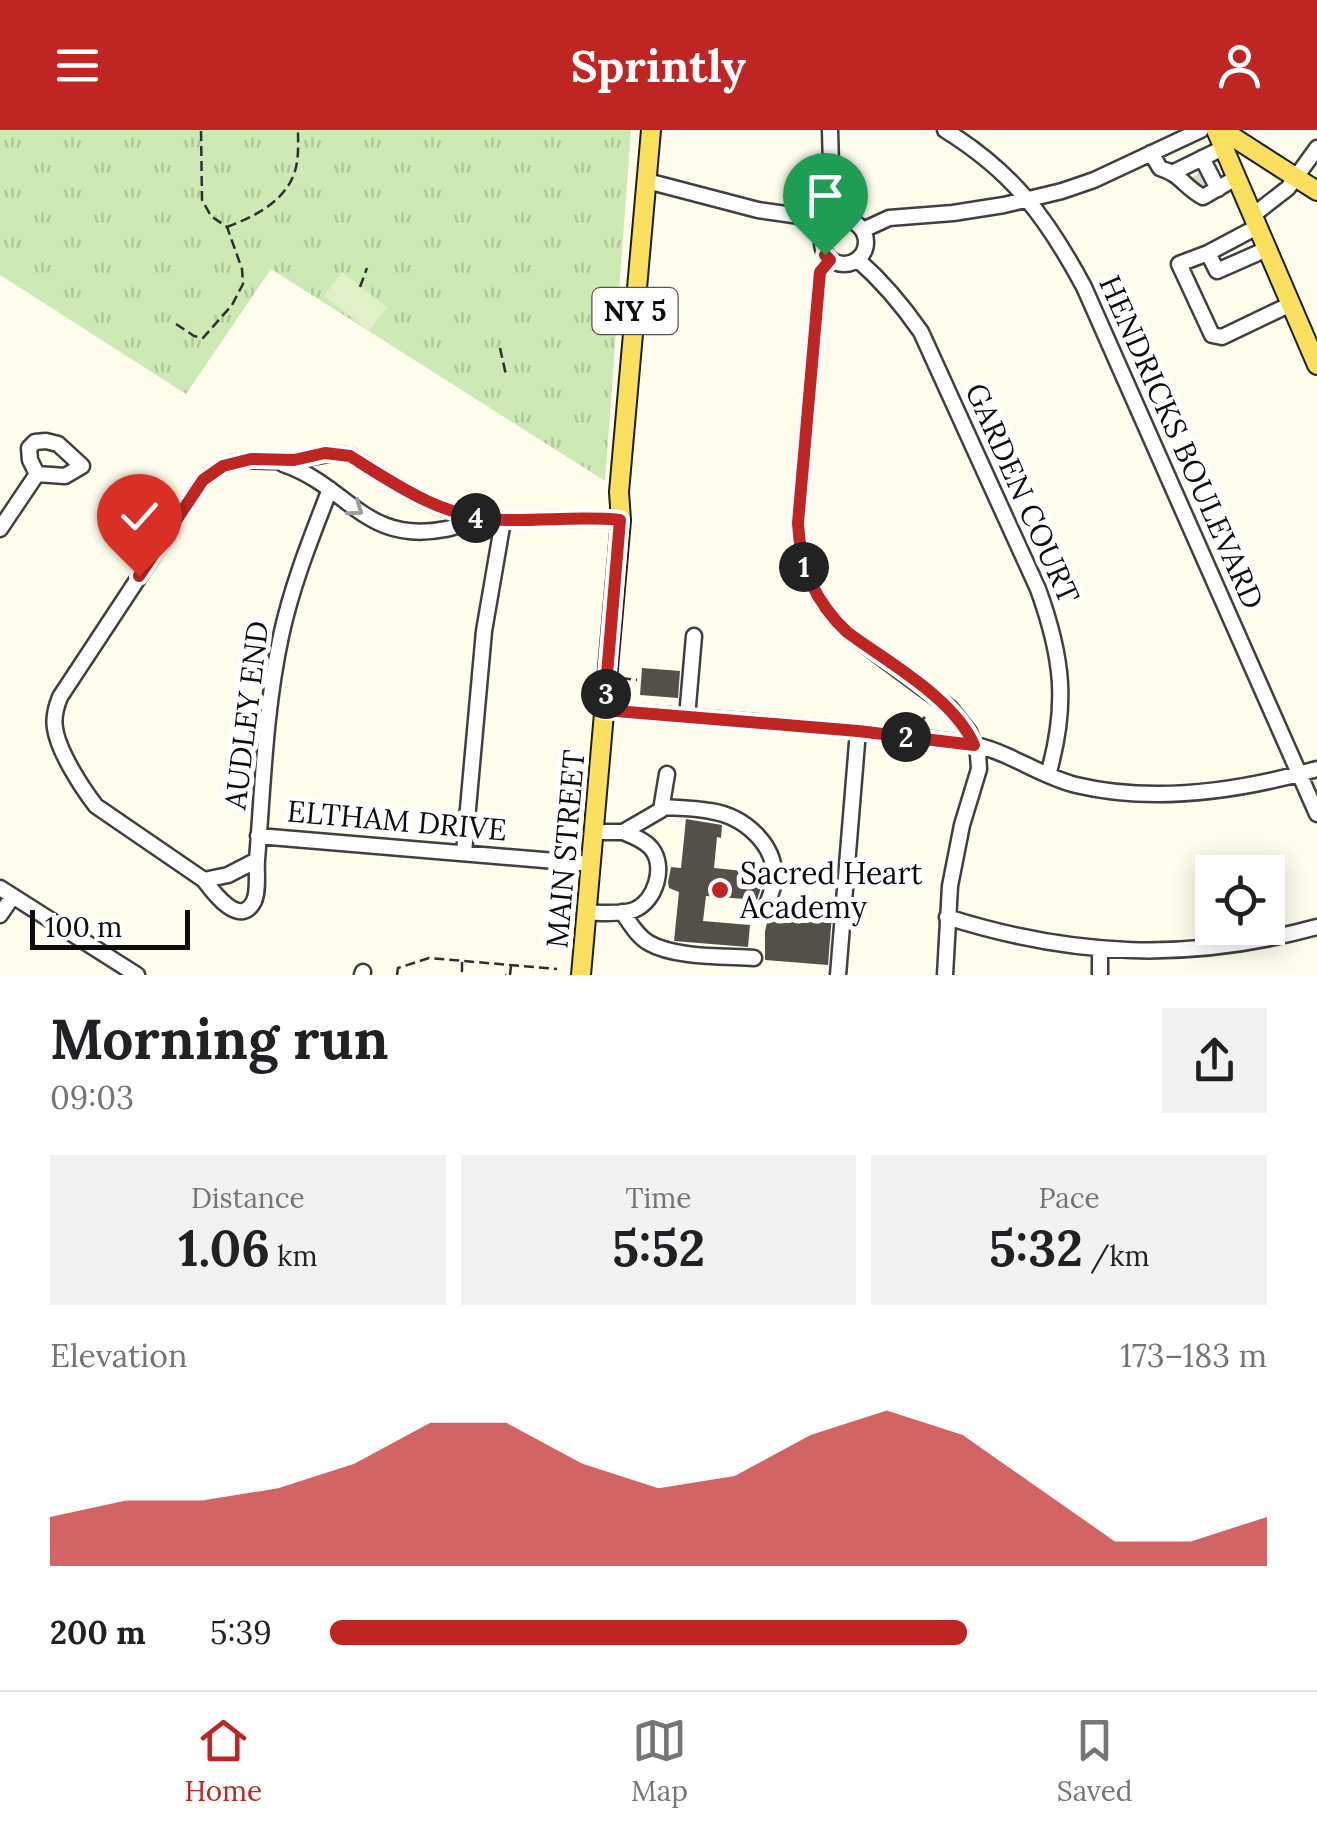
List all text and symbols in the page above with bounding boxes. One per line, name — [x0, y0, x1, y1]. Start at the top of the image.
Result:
text: Sprintly — [571, 37, 746, 94]
icon: menu — [50, 38, 105, 93]
icon: person — [1212, 38, 1267, 93]
pin — [783, 153, 868, 256]
icon: arrive — [798, 168, 853, 223]
street label: HENDRICKS BOULEVARD — [1091, 269, 1273, 615]
road number: NY 5 — [592, 288, 678, 334]
street label: GARDEN COURT — [957, 377, 1089, 609]
pin — [97, 474, 182, 577]
icon: check — [112, 489, 167, 544]
pin: 4 — [451, 493, 501, 543]
one-way arrow — [345, 498, 363, 515]
text: 4 — [468, 500, 484, 536]
pin: 1 — [779, 542, 829, 592]
text: 1 — [798, 549, 810, 585]
street label: AUDLEY END — [215, 619, 276, 812]
pin: 3 — [581, 669, 631, 719]
text: 3 — [598, 676, 614, 712]
pin: 2 — [881, 712, 931, 762]
text: 2 — [899, 719, 913, 755]
street label: MAIN STREET — [537, 748, 593, 950]
street label: ELTHAM DRIVE — [286, 791, 508, 849]
place label: Sacred Heart Academy — [739, 854, 923, 927]
map controls — [1195, 855, 1285, 945]
button: locate — [1195, 855, 1285, 945]
marker: Sacred Heart Academy — [709, 879, 731, 901]
scale bar — [30, 905, 190, 950]
text: 100 m — [45, 909, 122, 945]
text: Morning run — [50, 1004, 388, 1074]
button: share — [1162, 1008, 1267, 1113]
text: 09:03 — [50, 1077, 134, 1118]
text: Distance — [191, 1180, 305, 1216]
text: Time — [625, 1180, 691, 1216]
text: Pace — [1039, 1180, 1100, 1216]
text: 1.06 — [178, 1216, 270, 1280]
text: 5:52 — [612, 1216, 705, 1280]
text: 5:32 — [989, 1216, 1083, 1280]
text: km — [270, 1238, 317, 1274]
text: /km — [1083, 1238, 1150, 1274]
text: Elevation — [50, 1335, 187, 1376]
text: 173–183 m — [1120, 1335, 1267, 1376]
text: 200 m — [50, 1612, 146, 1653]
text: 5:39 — [210, 1612, 272, 1653]
tab: Home — [184, 1713, 262, 1809]
tab: Map — [631, 1713, 688, 1809]
tab: Saved — [1057, 1713, 1133, 1809]

